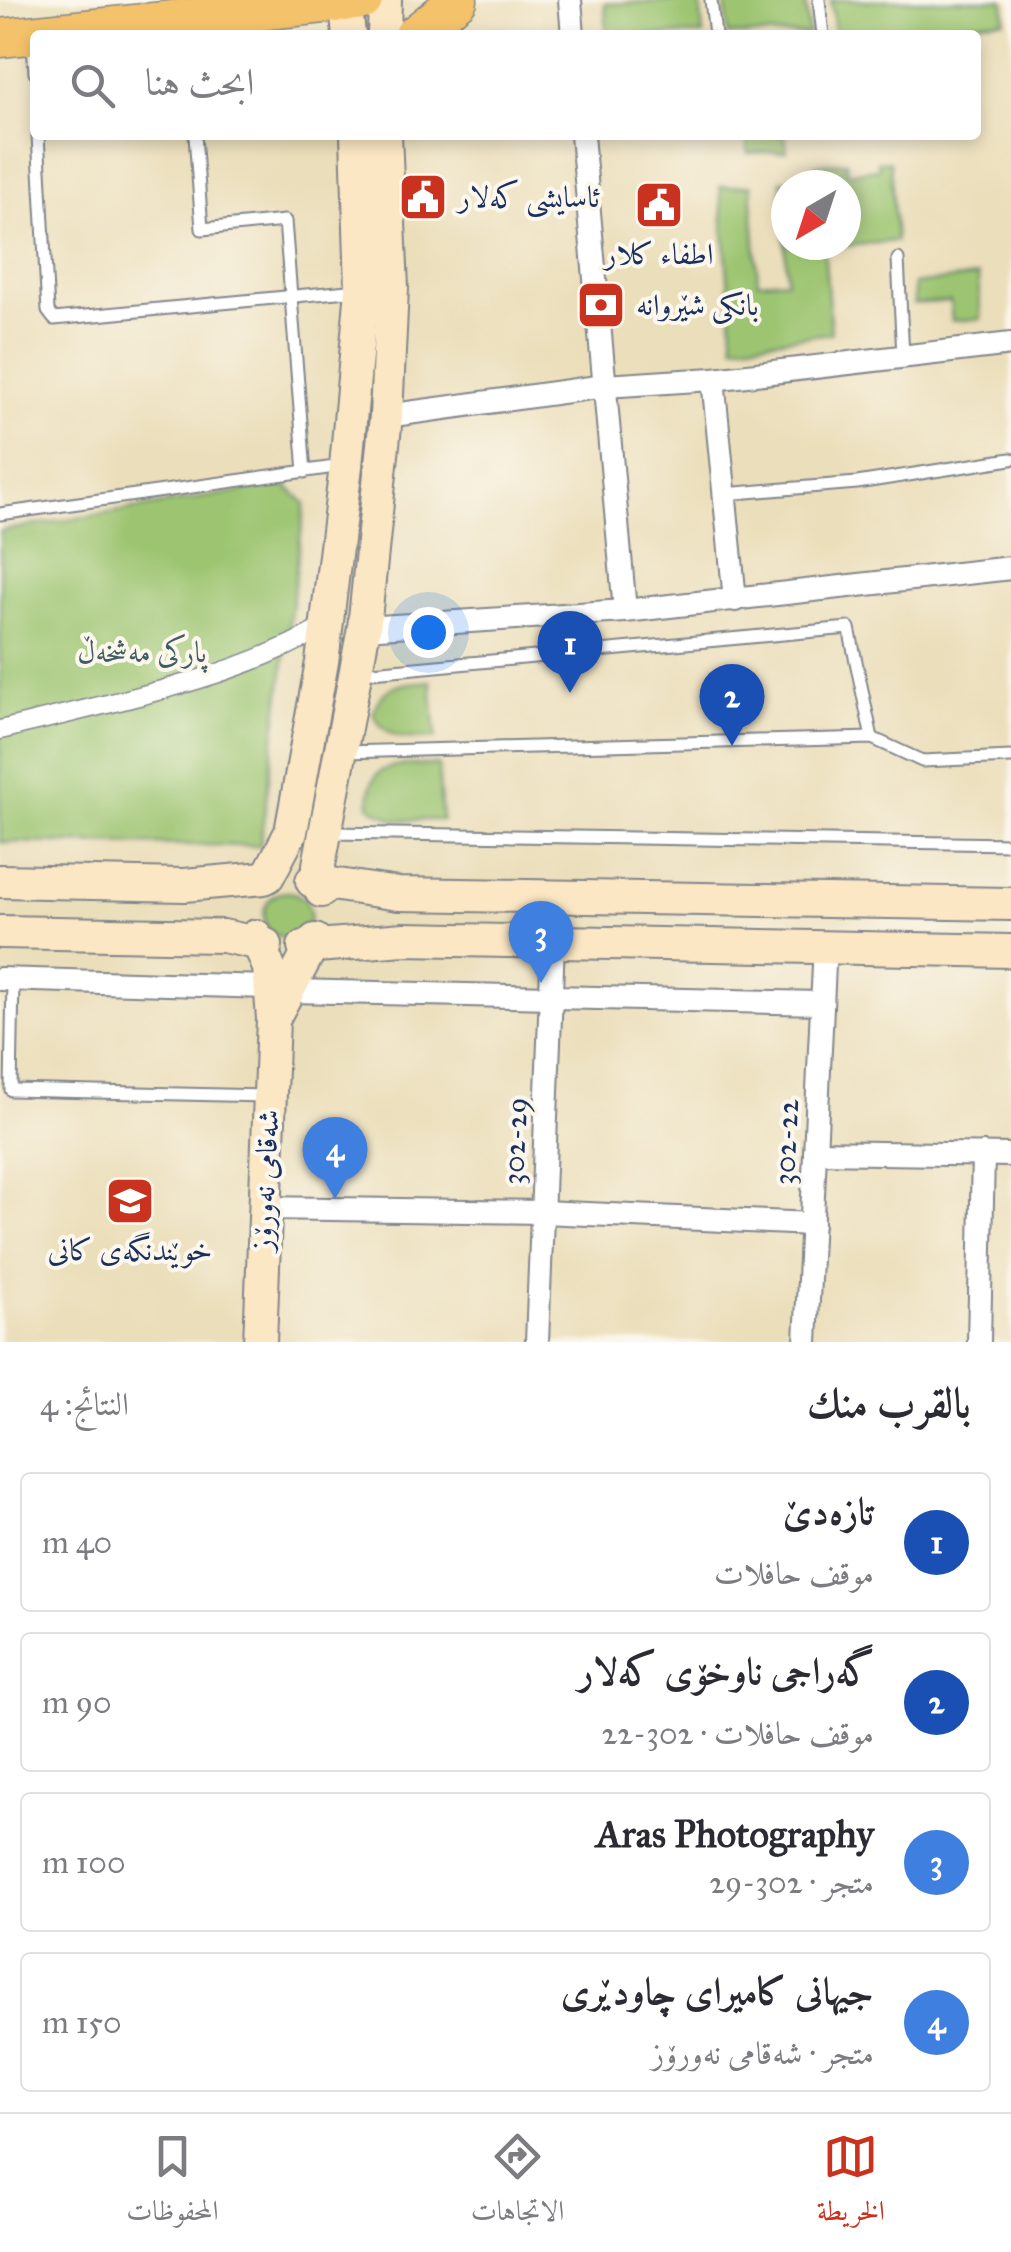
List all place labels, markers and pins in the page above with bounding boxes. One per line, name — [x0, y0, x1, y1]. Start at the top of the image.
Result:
public building icon: ئاسایشی کەلار — [397, 171, 449, 223]
place label: ئاسایشی کەلار — [455, 179, 600, 218]
public building icon: اطفاء كلار — [633, 179, 685, 231]
place label: اطفاء كلار — [601, 236, 714, 272]
bank icon: بانکی شێروانە — [575, 279, 627, 331]
place label: بانکی شێروانە — [636, 287, 759, 325]
pin: 1 — [538, 610, 602, 693]
pin: 2 — [700, 664, 764, 746]
pin: 3 — [508, 900, 574, 983]
pin: 4 — [302, 1116, 368, 1199]
school or university icon: خوێندنگەی کانی — [104, 1175, 156, 1227]
place label: خوێندنگەی کانی — [48, 1232, 212, 1269]

